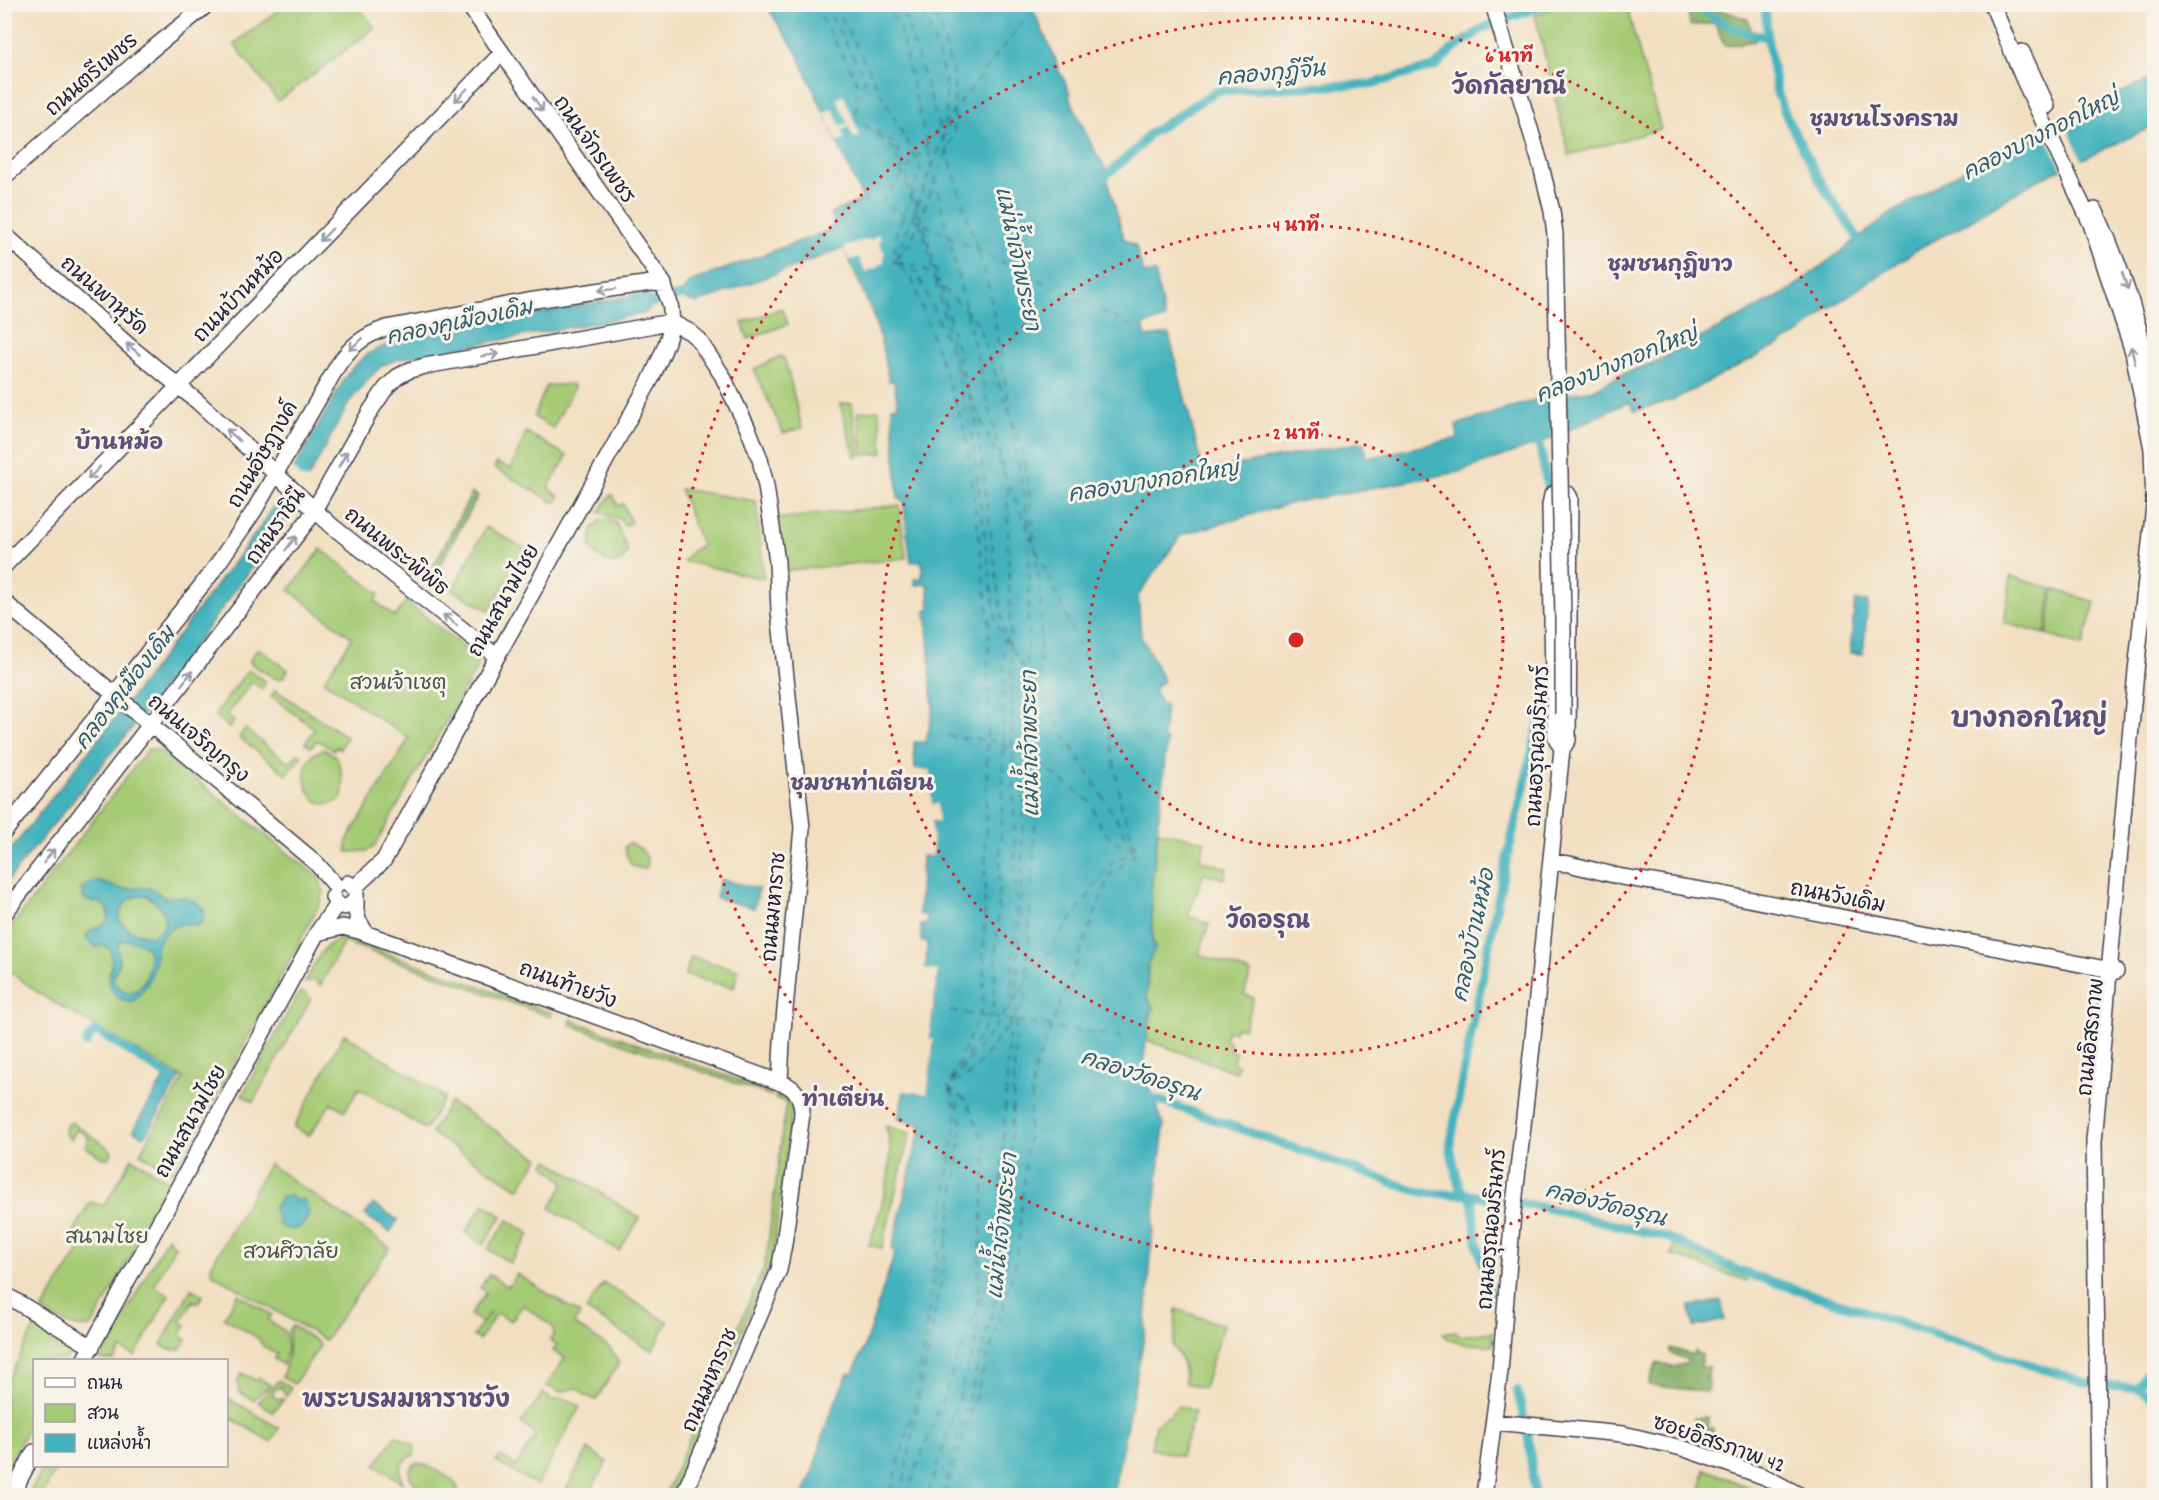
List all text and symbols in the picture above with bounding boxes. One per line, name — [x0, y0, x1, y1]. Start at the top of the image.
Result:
street label: ถนนตรีเพชร — [40, 27, 146, 125]
text: 6 นาที — [1485, 44, 1533, 71]
water label: คลองกุฎีจีน — [1216, 54, 1328, 96]
district label: วัดกัลยาณ์ — [1452, 69, 1566, 106]
water label: คลองบางกอกใหญ่ — [1957, 81, 2129, 190]
one-way arrow — [454, 87, 469, 102]
street label: ถนนจักรเพชร — [544, 91, 641, 211]
one-way arrow — [532, 95, 544, 112]
district label: ชุมชนโรงคราม — [1809, 104, 1959, 137]
water label: แม่น้ำเจ้าพระยา — [985, 182, 1054, 335]
text: 4 นาที — [1273, 213, 1319, 240]
one-way arrow — [318, 227, 333, 242]
street label: ถนนบ้านหม้อ — [187, 243, 293, 351]
street label: ถนนพาหุรัด — [52, 250, 154, 344]
district label: ชุมชนกุฎิขาว — [1607, 251, 1733, 282]
one-way arrow — [2121, 271, 2132, 290]
one-way arrow — [597, 285, 617, 296]
water label: คลองคูเมืองเดิม — [384, 293, 537, 355]
water label: คลองบางกอกใหญ่ — [1531, 316, 1707, 413]
one-way arrow — [348, 337, 364, 350]
one-way arrow — [126, 343, 142, 356]
one-way arrow — [2127, 346, 2139, 365]
one-way arrow — [480, 349, 499, 360]
street label: ถนนอัษฎางค์ — [221, 396, 307, 515]
text: 2 นาที — [1273, 421, 1320, 448]
one-way arrow — [226, 427, 241, 442]
district label: บ้านหม้อ — [75, 428, 163, 460]
one-way arrow — [337, 451, 349, 468]
water label: คลองบางกอกใหญ่ — [1066, 452, 1245, 512]
one-way arrow — [87, 466, 102, 481]
street label: ถนนราชินี — [240, 483, 315, 572]
street label: ถนนพระพิพิธ — [336, 502, 454, 605]
one-way arrow — [284, 535, 297, 551]
street label: ถนนสนามไชย — [461, 539, 549, 664]
one-way arrow — [442, 613, 458, 626]
water label: คลองคูเมืองเดิม — [68, 619, 186, 757]
centre of rings — [1286, 630, 1306, 650]
street label: ถนนอรุณอมรินทร์ — [1520, 665, 1559, 828]
park label: สวนเจ้าเชตุ — [349, 669, 447, 700]
water label: แม่น้ำเจ้าพระยา — [1008, 669, 1049, 818]
one-way arrow — [180, 670, 193, 686]
street label: ถนนเจริญกรุง — [140, 689, 255, 792]
district label: บางกอกใหญ่ — [1951, 699, 2107, 741]
district label: ชุมชนท่าเตียน — [790, 768, 934, 801]
one-way arrow — [43, 849, 55, 865]
street label: ถนนมหาราช — [756, 851, 796, 964]
water label: คลองบ้านหม้อ — [1445, 865, 1505, 1005]
street label: ถนนวังเดิม — [1787, 875, 1888, 923]
district label: วัดอรุณ — [1226, 905, 1310, 940]
street label: ถนนท้ายวัง — [514, 954, 620, 1018]
street label: ถนนอิสรภาพ — [2072, 977, 2114, 1098]
water label: คลองวัดอรุณ — [1076, 1044, 1204, 1111]
street label: ถนนสนามไชย — [148, 1060, 236, 1185]
district label: ท่าเตียน — [802, 1084, 884, 1117]
street label: ถนนอรุณอมรินทร์ — [1471, 1147, 1516, 1311]
water label: แม่น้ำเจ้าพระยา — [973, 1150, 1028, 1301]
water label: คลองวัดอรุณ — [1542, 1176, 1670, 1237]
park label: สนามไชย — [65, 1223, 149, 1254]
park label: สวนศิวาลัย — [243, 1239, 339, 1269]
street label: ถนนมหาราช — [676, 1324, 747, 1438]
legend — [33, 1359, 228, 1467]
text: ถนน — [87, 1373, 122, 1398]
district label: พระบรมมหาราชวัง — [302, 1384, 510, 1419]
text: สวน — [87, 1403, 119, 1428]
street label: ซอยอิสรภาพ 42 — [1648, 1409, 1788, 1483]
text: แหล่งน้ำ — [87, 1426, 151, 1458]

